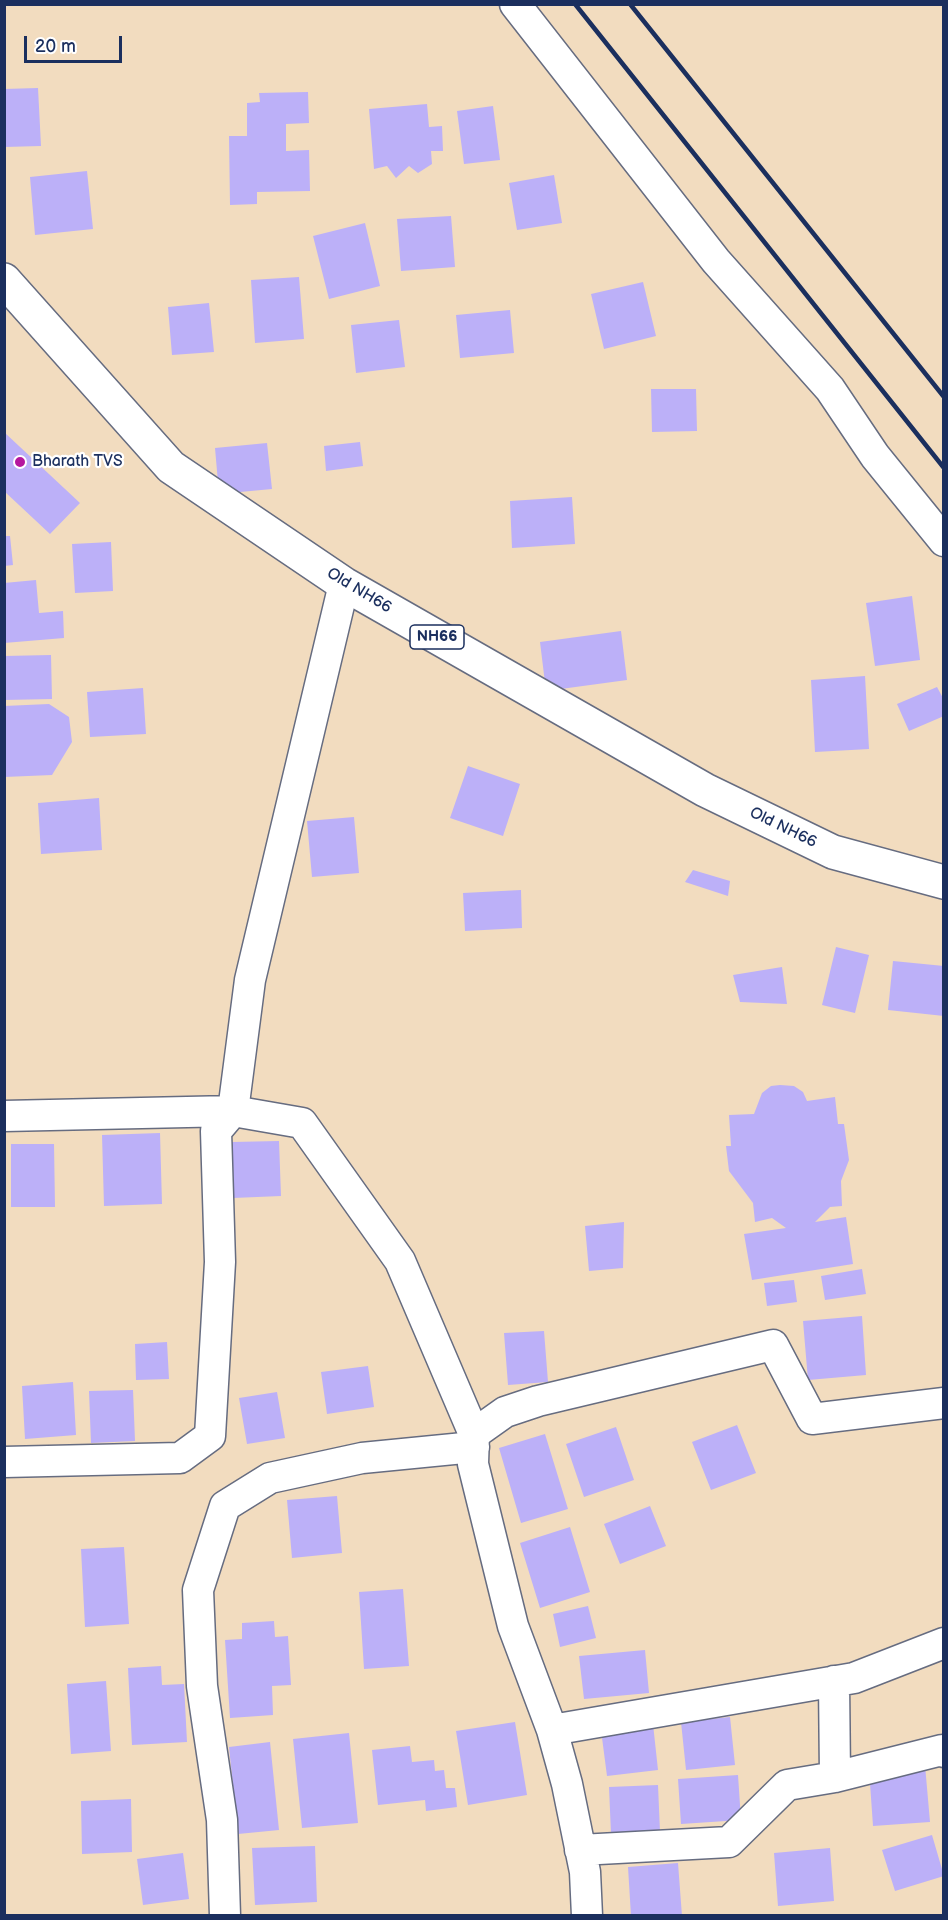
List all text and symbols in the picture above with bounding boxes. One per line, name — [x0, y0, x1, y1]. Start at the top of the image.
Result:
scale bar — [27, 24, 124, 62]
text: 20 m — [35, 36, 76, 57]
place label: Bharath TVS — [32, 452, 123, 472]
marker: Bharath TVS — [13, 455, 27, 469]
street label: Old NH66 — [323, 564, 395, 618]
road number: NH66 — [410, 625, 464, 649]
street label: Old NH66 — [746, 803, 820, 853]

